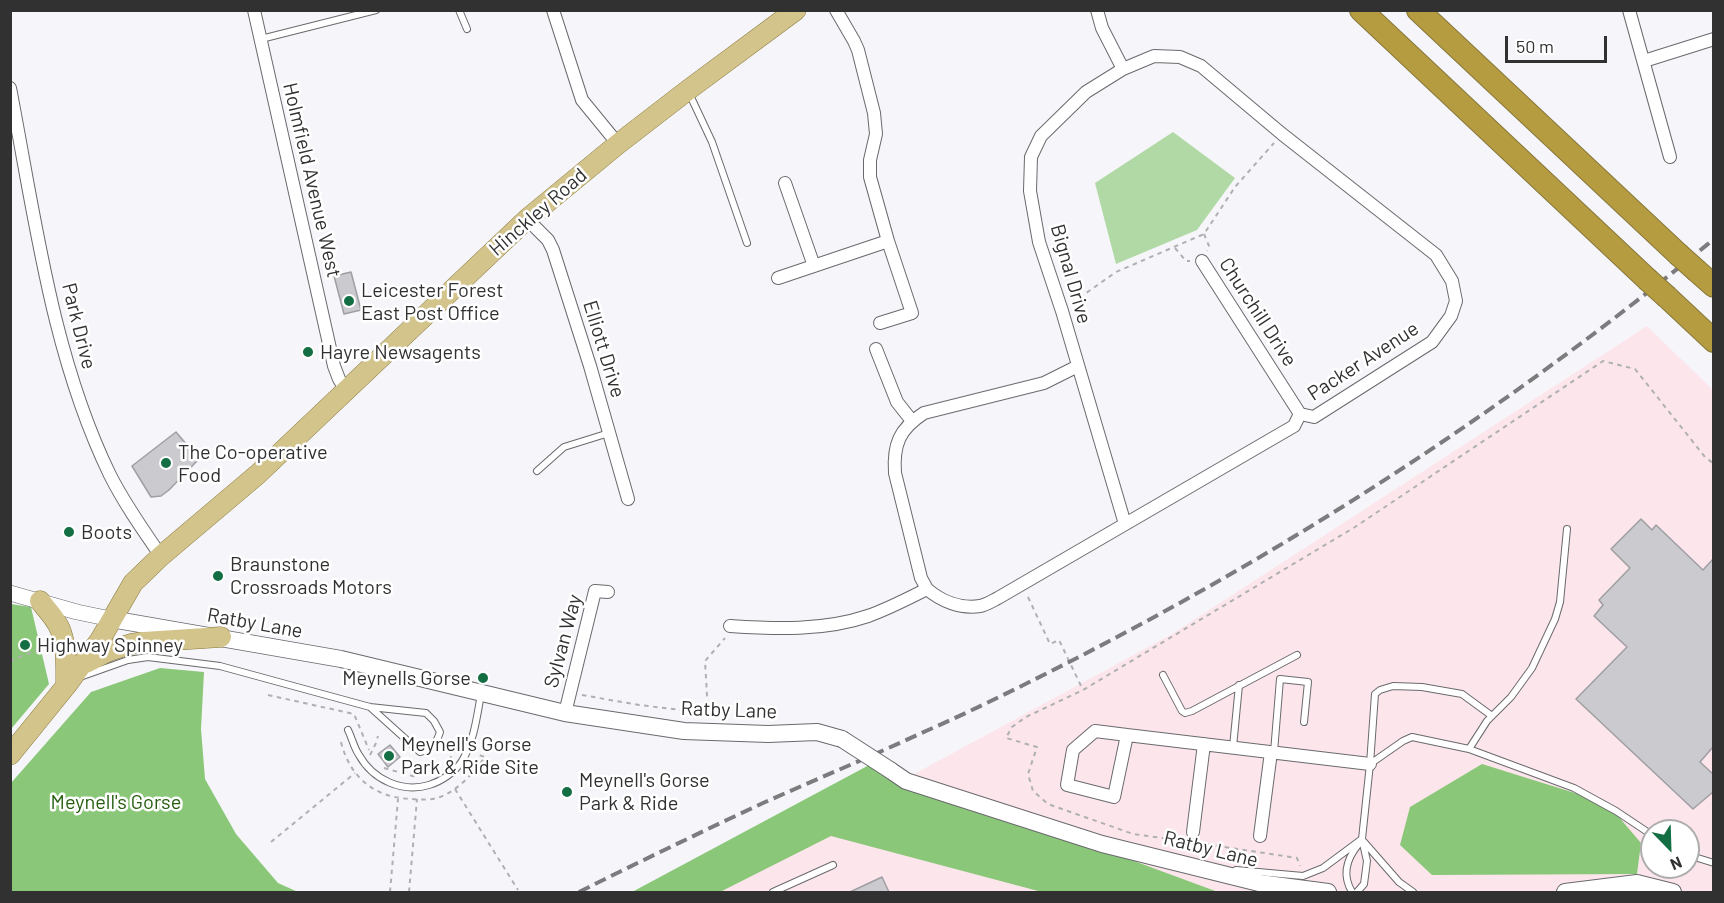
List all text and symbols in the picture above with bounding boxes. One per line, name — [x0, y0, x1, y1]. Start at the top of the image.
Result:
scale bar — [1508, 24, 1610, 62]
text: 50 m — [1516, 35, 1554, 57]
street label: Holmfield Avenue West — [278, 80, 346, 280]
street label: Hinckley Road — [484, 163, 592, 261]
street label: Bignal Drive — [1045, 221, 1097, 327]
street label: Churchill Drive — [1214, 253, 1302, 371]
place label: Leicester Forest East Post Office — [361, 278, 503, 325]
street label: Park Drive — [57, 280, 101, 372]
marker: Leicester Forest East Post Office — [342, 294, 356, 308]
street label: Elliott Drive — [578, 298, 630, 400]
street label: Packer Avenue — [1303, 316, 1423, 406]
place label: Hayre Newsagents — [320, 340, 481, 364]
marker: Hayre Newsagents — [301, 345, 315, 359]
place label: The Co-operative Food — [178, 440, 328, 487]
marker: The Co-operative Food — [159, 456, 173, 470]
place label: Boots — [81, 520, 132, 544]
marker: Boots — [62, 525, 76, 539]
place label: Braunstone Crossroads Motors — [230, 552, 392, 599]
marker: Braunstone Crossroads Motors — [211, 569, 225, 583]
street label: Sylvan Way — [539, 592, 587, 690]
street label: Ratby Lane — [205, 603, 305, 643]
place label: Highway Spinney — [37, 633, 183, 657]
marker: Highway Spinney — [18, 638, 32, 652]
place label: Meynells Gorse — [342, 666, 471, 690]
marker: Meynells Gorse — [476, 671, 490, 685]
street label: Ratby Lane — [680, 696, 778, 724]
place label: Meynell's Gorse Park & Ride Site — [401, 732, 539, 779]
marker: Meynell's Gorse Park & Ride Site — [382, 749, 396, 763]
place label: Meynell's Gorse Park & Ride — [579, 768, 710, 815]
marker: Meynell's Gorse Park & Ride — [560, 785, 574, 799]
park label: Meynell's Gorse — [51, 790, 181, 814]
north arrow — [1640, 819, 1700, 879]
street label: Ratby Lane — [1161, 826, 1261, 872]
text: N — [1668, 853, 1685, 875]

